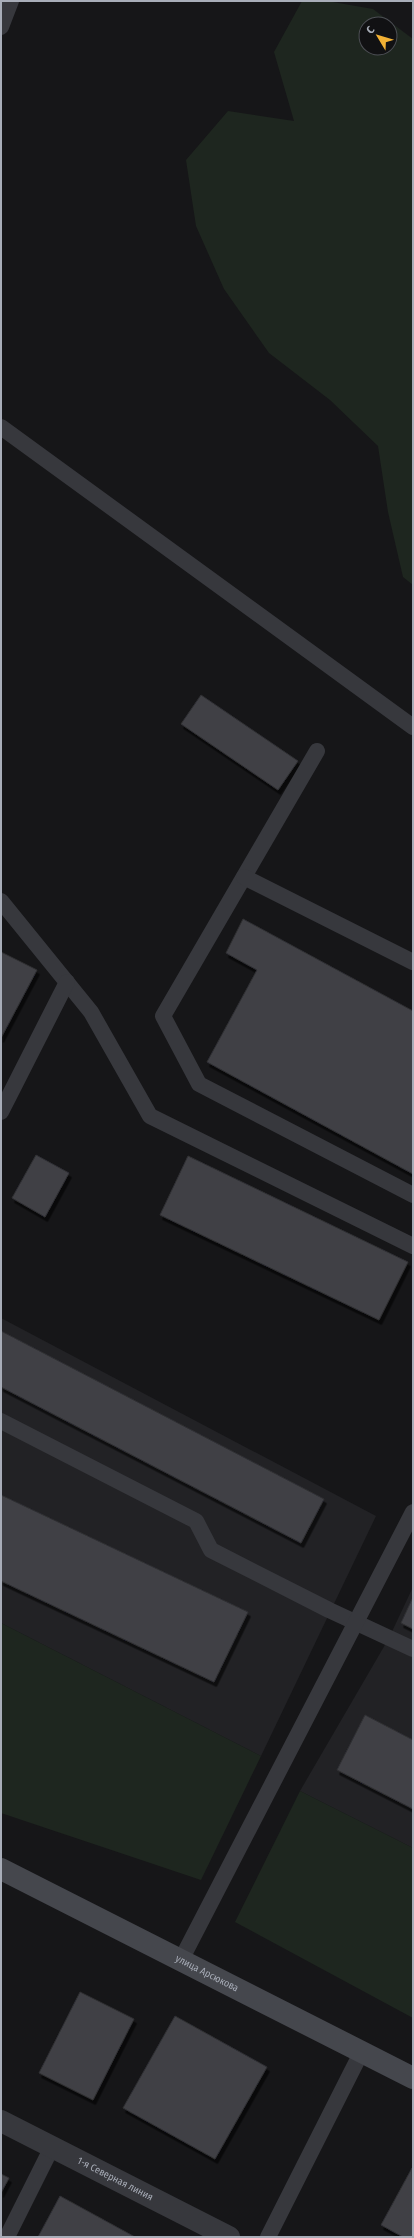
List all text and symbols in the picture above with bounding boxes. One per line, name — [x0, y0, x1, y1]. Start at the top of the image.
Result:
north arrow — [358, 16, 398, 56]
text: С — [364, 24, 378, 36]
street label: улица Арсюкова — [173, 1953, 241, 1995]
street label: 1-я Северная линия — [75, 2155, 155, 2203]

